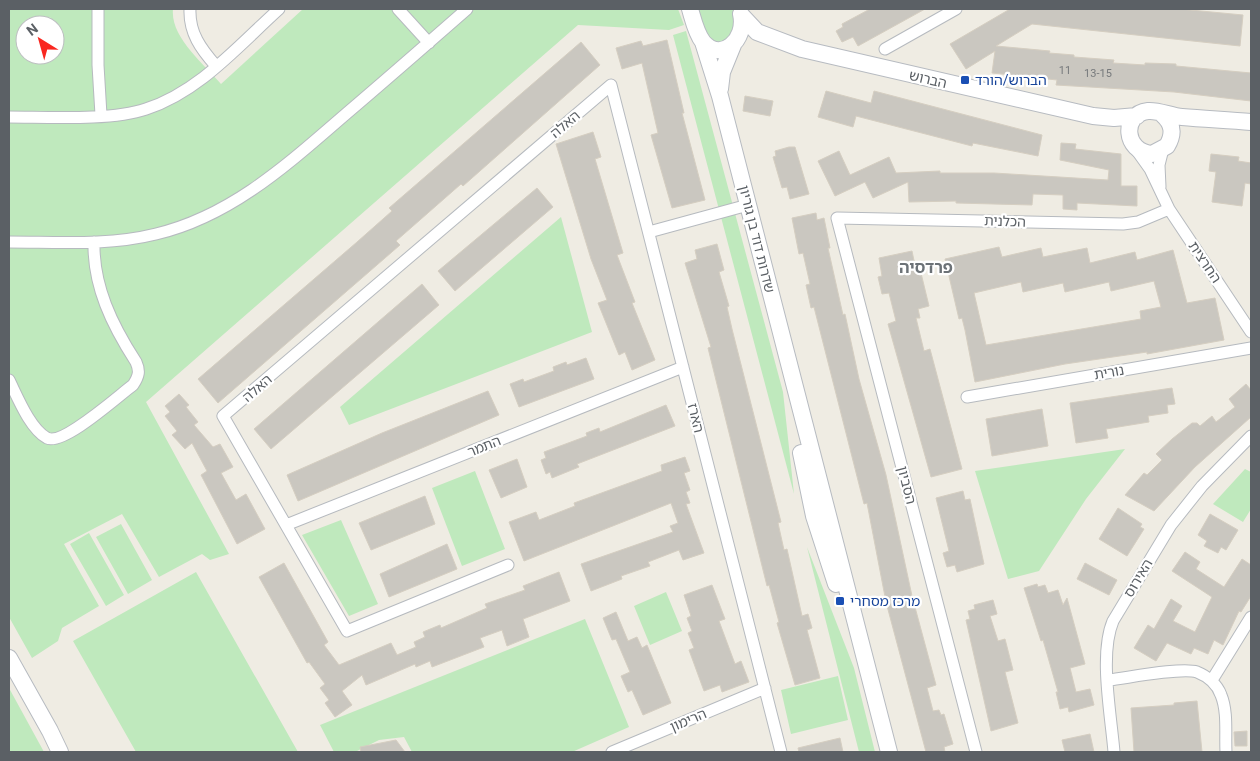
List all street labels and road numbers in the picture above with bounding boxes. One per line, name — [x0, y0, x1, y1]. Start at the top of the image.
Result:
street label: הברוש — [908, 67, 948, 91]
street label: האלה — [547, 107, 583, 141]
street label: שדרות דוד בן גוריון — [736, 183, 778, 295]
street label: הכלנית — [984, 212, 1026, 230]
street label: החרצית — [1185, 238, 1225, 286]
street label: נורית — [1093, 362, 1125, 382]
street label: האלה — [239, 371, 275, 405]
street label: הארז — [685, 402, 707, 434]
street label: התמר — [465, 432, 503, 460]
street label: הסביון — [895, 464, 919, 506]
street label: האירוס — [1120, 556, 1156, 600]
street label: הרימון — [667, 705, 709, 735]

